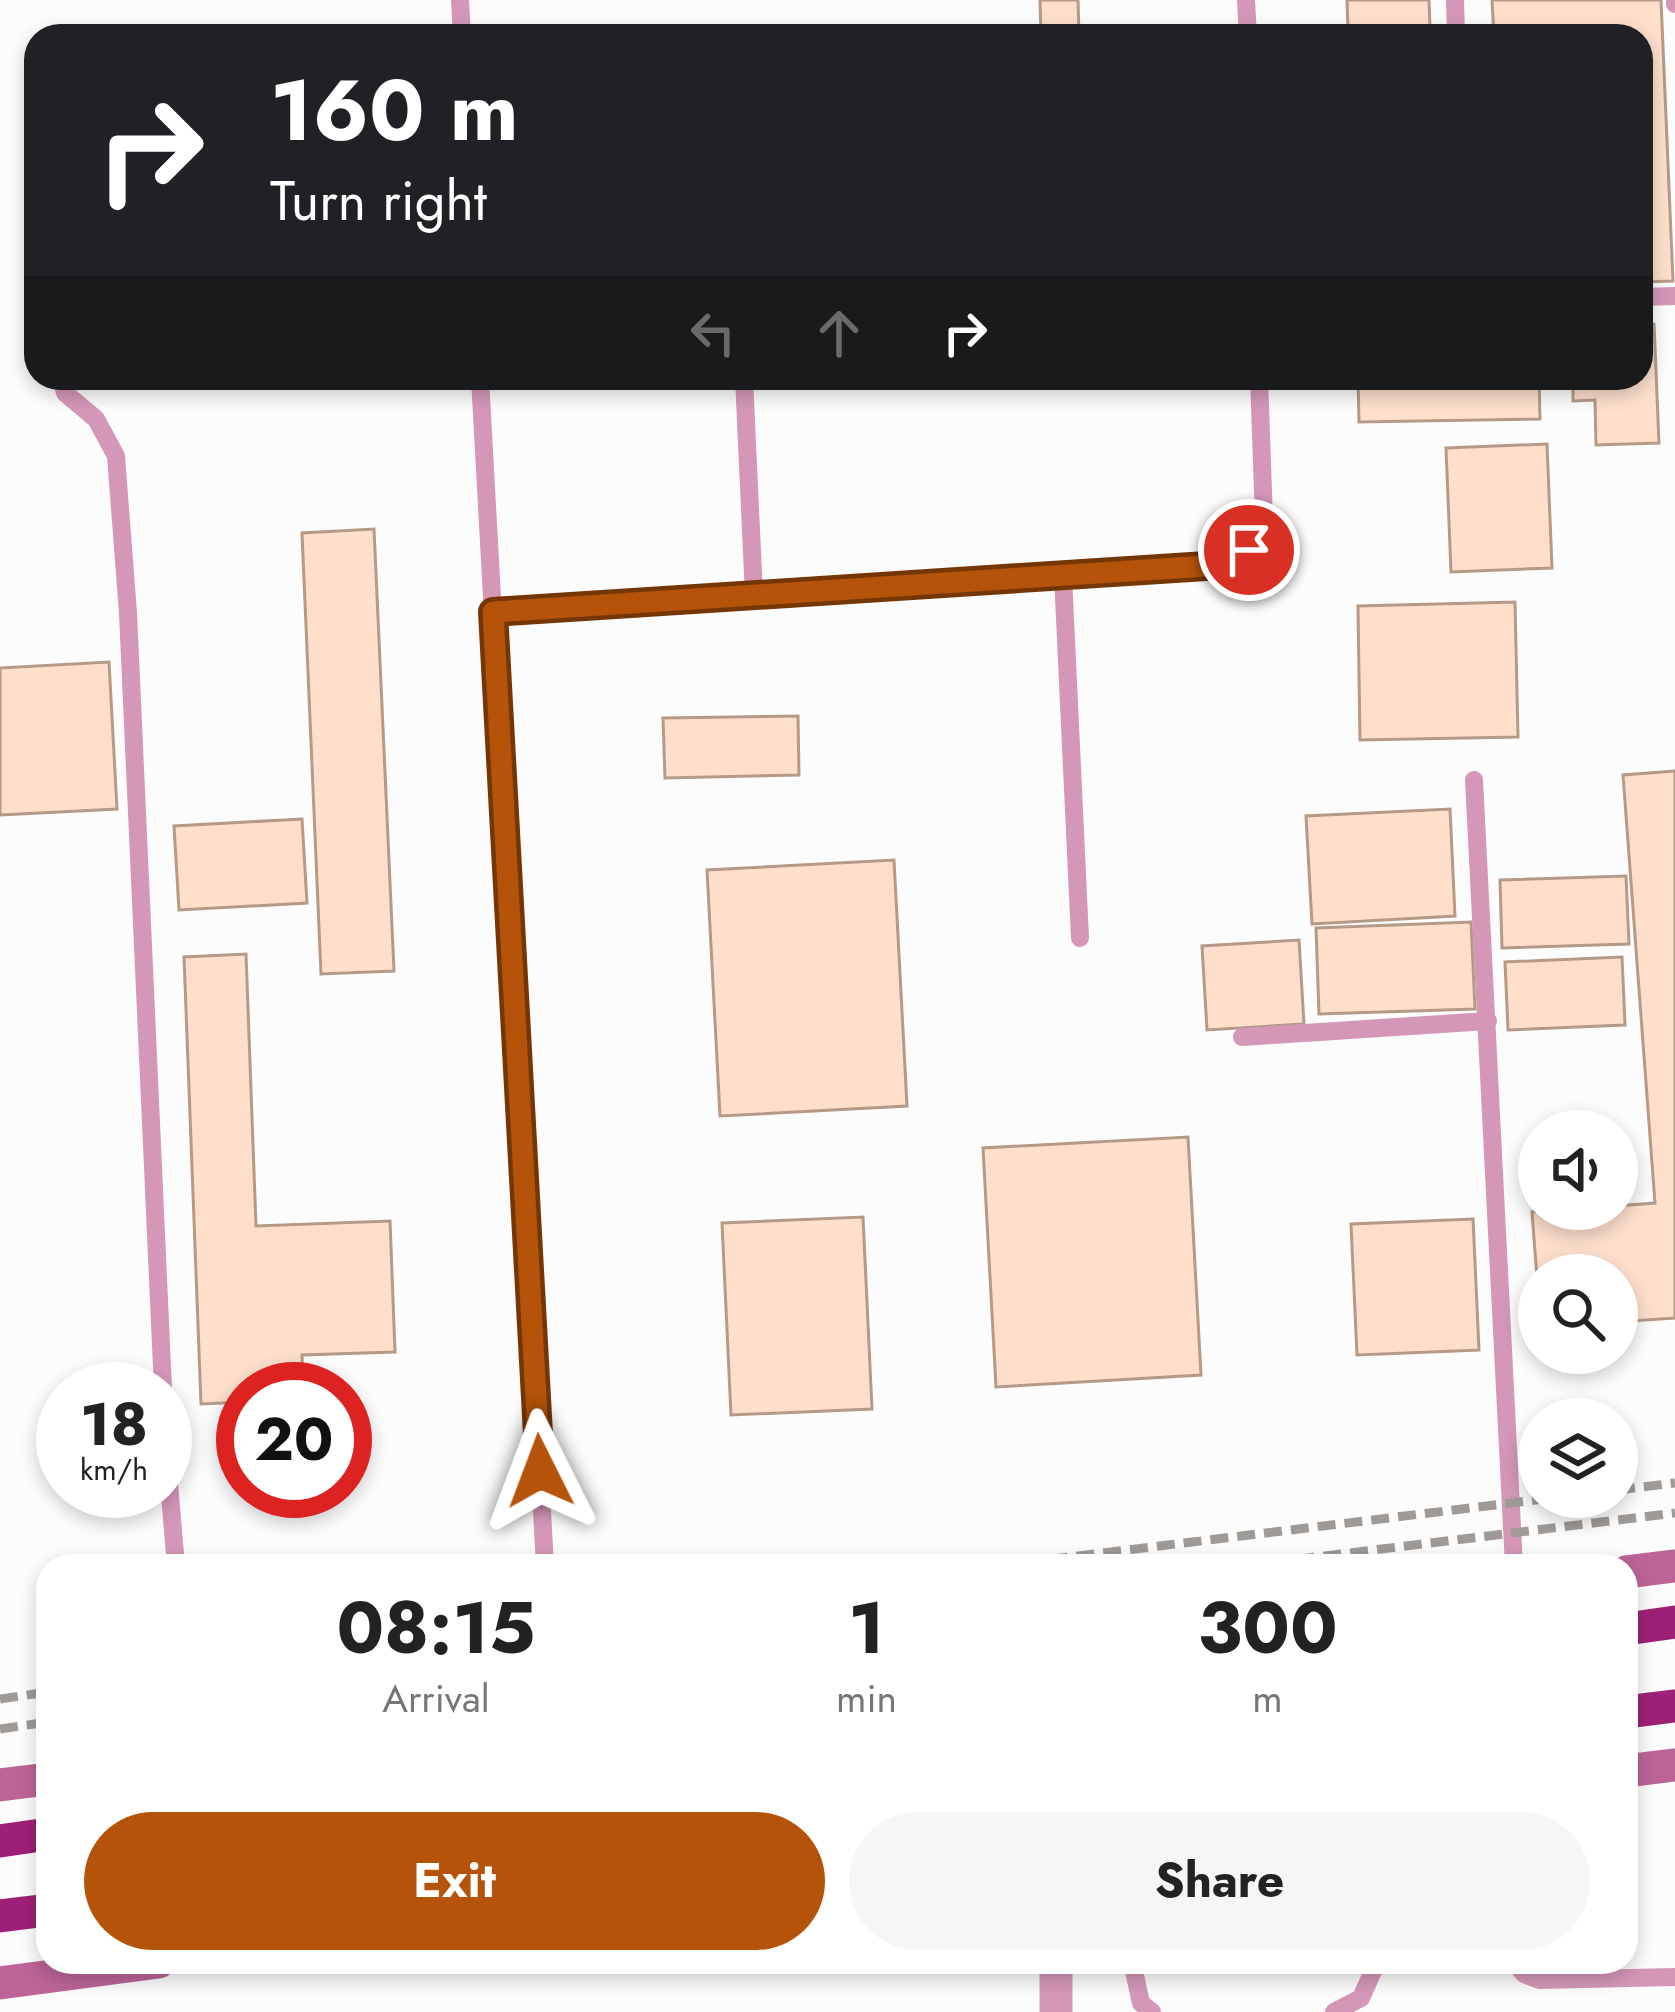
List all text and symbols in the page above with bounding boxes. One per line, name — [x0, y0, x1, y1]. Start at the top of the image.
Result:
text: 160 m — [270, 50, 519, 172]
icon: right — [72, 72, 228, 228]
text: Turn right — [270, 162, 487, 240]
icon: left — [680, 300, 746, 366]
icon: ahead — [806, 300, 872, 366]
icon: right — [932, 300, 998, 366]
pin — [1198, 499, 1300, 601]
icon: arrive — [1216, 517, 1282, 583]
map controls — [1518, 1110, 1638, 1518]
button: sound — [1518, 1110, 1638, 1230]
button: search — [1518, 1254, 1638, 1374]
speed limit sign: 20 — [216, 1362, 372, 1518]
text: 18 — [80, 1381, 148, 1468]
button: layers — [1518, 1398, 1638, 1518]
position arrow — [477, 1408, 603, 1534]
text: km/h — [80, 1448, 148, 1491]
text: 08:15 — [336, 1576, 536, 1680]
text: 1 — [848, 1576, 885, 1680]
text: 300 — [1198, 1576, 1338, 1680]
text: Arrival — [382, 1670, 490, 1727]
text: min — [836, 1670, 897, 1727]
text: m — [1252, 1670, 1283, 1727]
button: Exit — [84, 1812, 825, 1950]
button: Share — [849, 1812, 1590, 1950]

